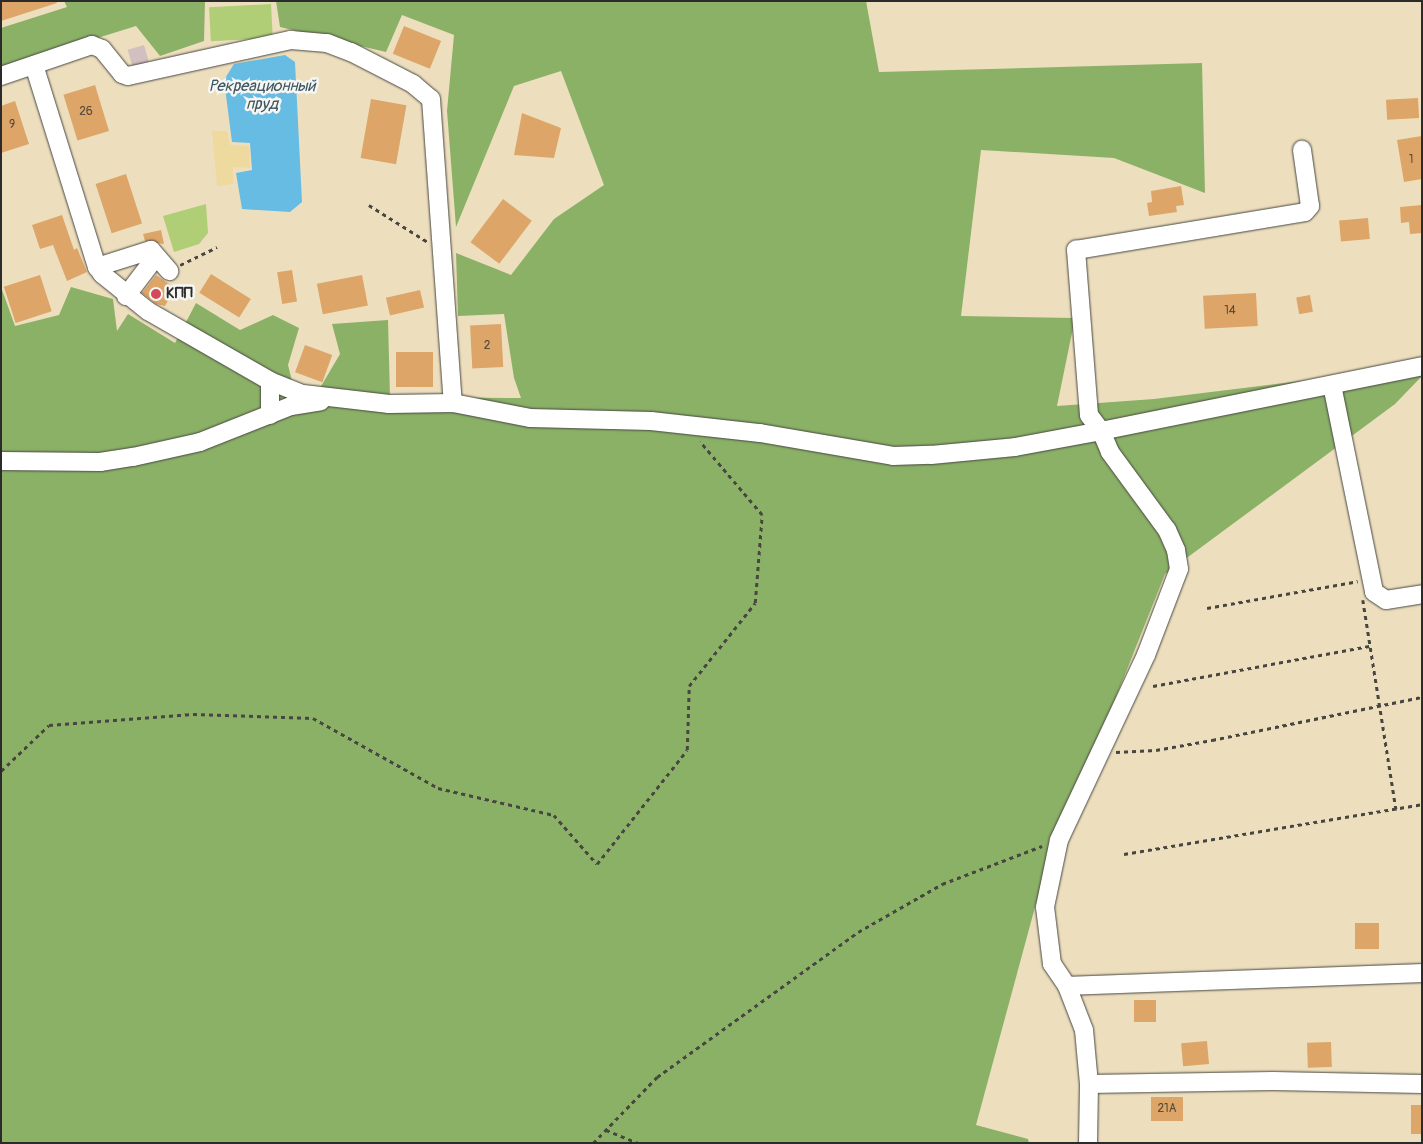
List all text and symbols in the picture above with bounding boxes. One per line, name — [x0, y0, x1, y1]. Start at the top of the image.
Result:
water label: Рекреационный пруд — [209, 76, 315, 114]
house number: 26 — [79, 105, 93, 119]
house number: 9 — [9, 118, 15, 132]
house number: 1 — [1409, 153, 1413, 167]
place label: КПП — [166, 285, 193, 303]
marker: КПП — [150, 288, 162, 300]
house number: 14 — [1224, 304, 1236, 318]
house number: 2 — [484, 339, 490, 353]
house number: 21А — [1157, 1102, 1177, 1116]

